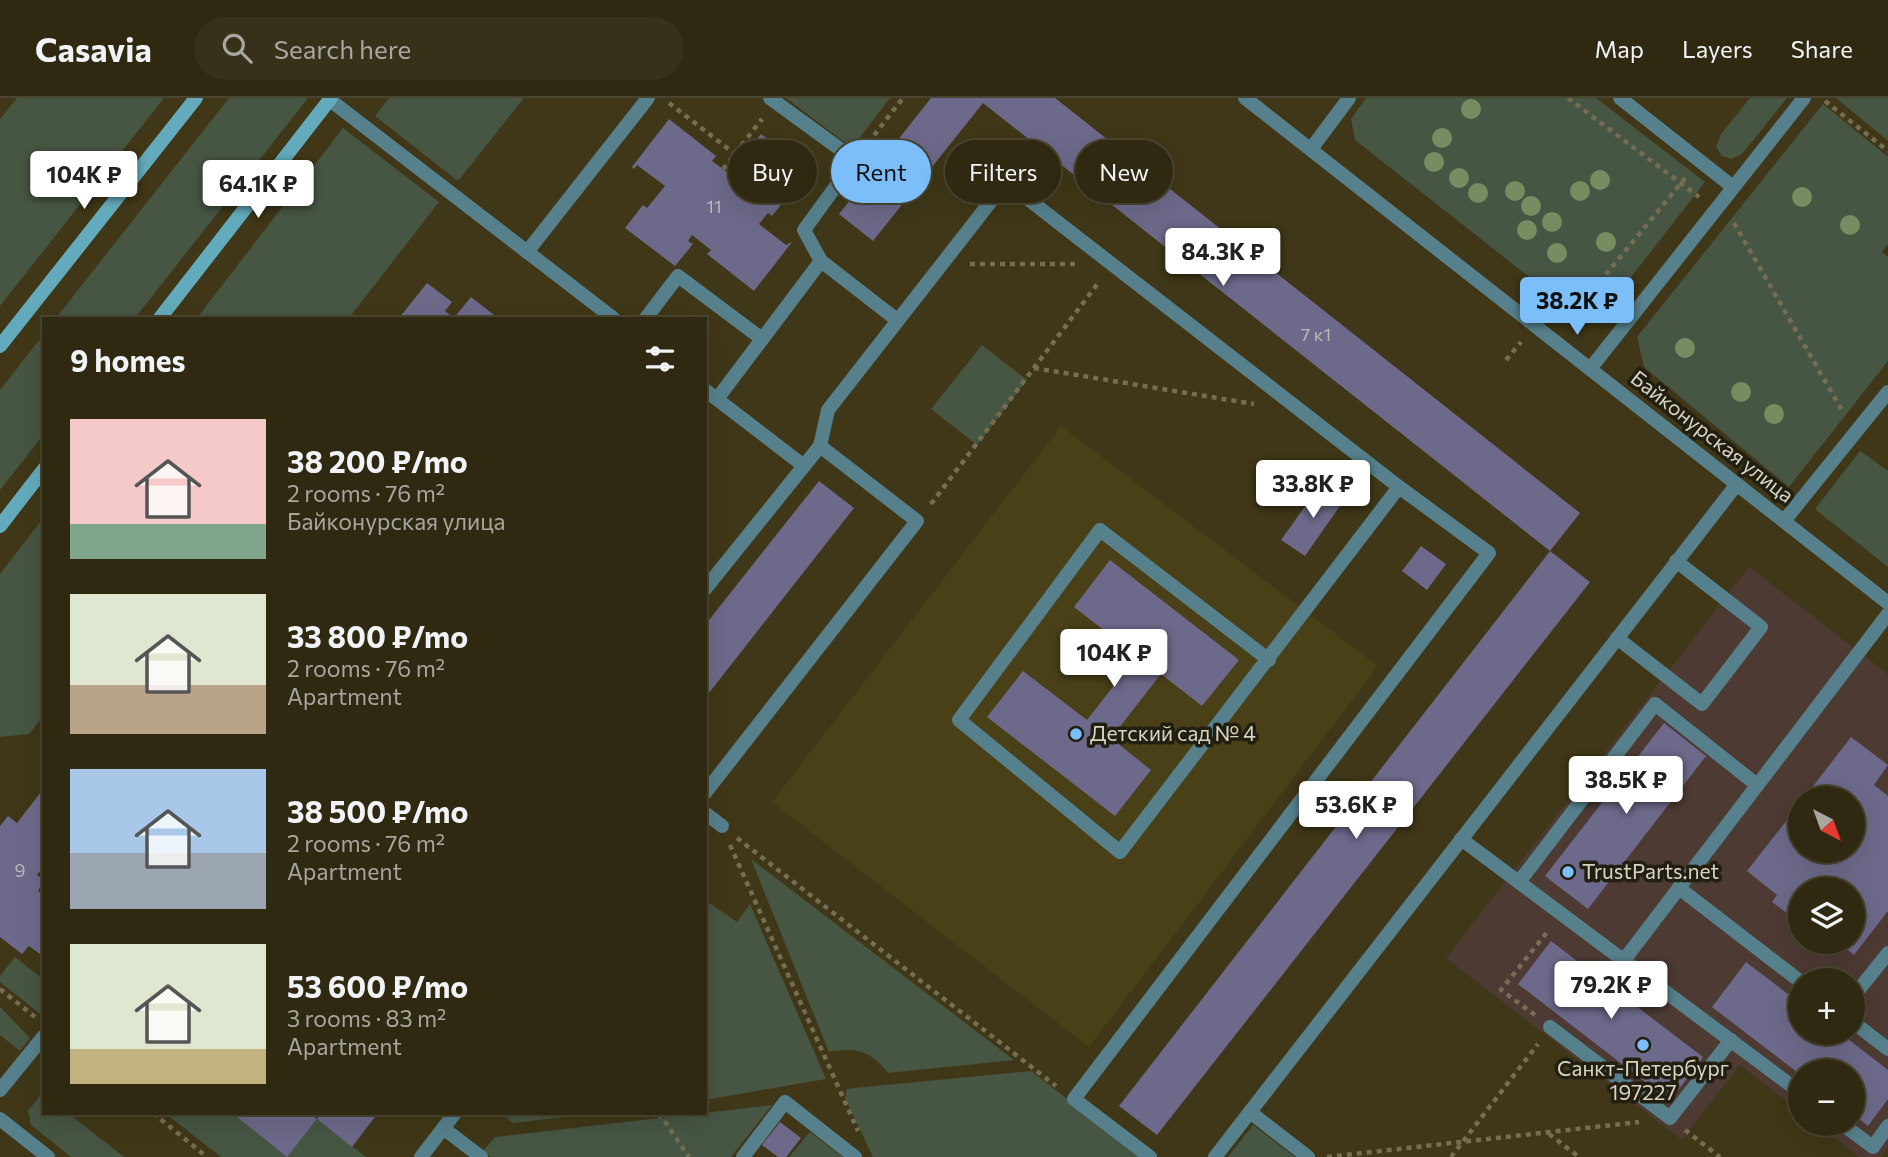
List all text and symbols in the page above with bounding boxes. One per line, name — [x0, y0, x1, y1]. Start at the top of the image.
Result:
search box — [194, 17, 684, 80]
text: Casavia — [35, 28, 152, 69]
icon: search — [218, 29, 256, 67]
text: Search here — [274, 33, 411, 64]
text: Map — [1595, 34, 1644, 63]
text: Layers — [1682, 34, 1753, 63]
text: Share — [1791, 34, 1853, 63]
chip: Buy — [728, 140, 817, 203]
chip: Rent — [831, 140, 931, 203]
chip: Filters — [945, 140, 1061, 203]
chip: New — [1075, 140, 1173, 203]
pin: 104K ₽ — [27, 152, 141, 211]
text: 104K ₽ — [46, 160, 122, 188]
pin: 64.1K ₽ — [193, 160, 323, 220]
text: 64.1K ₽ — [219, 169, 297, 197]
house number: 11 — [706, 195, 722, 217]
pin: 84.3K ₽ — [1158, 228, 1288, 288]
text: 84.3K ₽ — [1181, 237, 1265, 265]
pin: 38.2K ₽ — [1512, 278, 1642, 337]
text: 38.2K ₽ — [1536, 286, 1618, 314]
house number: 7 к1 — [1301, 323, 1331, 345]
icon: filters — [641, 340, 679, 378]
text: 9 homes — [70, 341, 185, 378]
street label: Байконурская улица — [1627, 365, 1799, 507]
text: 38 200 ₽/mo — [287, 442, 468, 479]
icon: home — [126, 447, 210, 531]
pin: 33.8K ₽ — [1248, 460, 1378, 520]
text: 33.8K ₽ — [1272, 469, 1354, 497]
text: 2 rooms · 76 m² — [287, 479, 445, 507]
text: Байконурская улица — [287, 507, 506, 535]
text: 33 800 ₽/mo — [287, 617, 468, 654]
icon: home — [126, 622, 210, 706]
pin: 104K ₽ — [1057, 630, 1171, 689]
text: 104K ₽ — [1076, 638, 1152, 666]
text: 2 rooms · 76 m² — [287, 654, 445, 682]
text: Apartment — [287, 682, 402, 710]
place label: Детский сад № 4 — [1090, 720, 1256, 745]
marker: Детский сад № 4 — [1068, 726, 1084, 742]
pin: 38.5K ₽ — [1561, 756, 1691, 816]
text: 38.5K ₽ — [1585, 765, 1667, 793]
pin: 53.6K ₽ — [1291, 782, 1421, 841]
north arrow — [1788, 786, 1866, 863]
map controls — [1788, 786, 1865, 1136]
text: 53.6K ₽ — [1315, 790, 1397, 818]
text: 38 500 ₽/mo — [287, 792, 468, 829]
icon: home — [126, 797, 210, 881]
text: 2 rooms · 76 m² — [287, 829, 445, 857]
text: Apartment — [287, 857, 402, 885]
place label: TrustParts.net — [1582, 858, 1719, 883]
house number: 9 — [15, 859, 25, 881]
marker: TrustParts.net — [1560, 864, 1576, 880]
button: layers — [1788, 877, 1865, 954]
pin: 79.2K ₽ — [1546, 962, 1676, 1021]
text: 53 600 ₽/mo — [287, 967, 468, 1004]
button: + — [1788, 968, 1865, 1045]
text: 79.2K ₽ — [1570, 970, 1652, 998]
icon: home — [126, 972, 210, 1056]
text: 3 rooms · 83 m² — [287, 1004, 446, 1032]
text: Apartment — [287, 1032, 402, 1060]
marker: Санкт-Петербург 197227 — [1635, 1037, 1651, 1053]
place label: Санкт-Петербург 197227 — [1557, 1055, 1729, 1104]
button: − — [1788, 1059, 1865, 1136]

